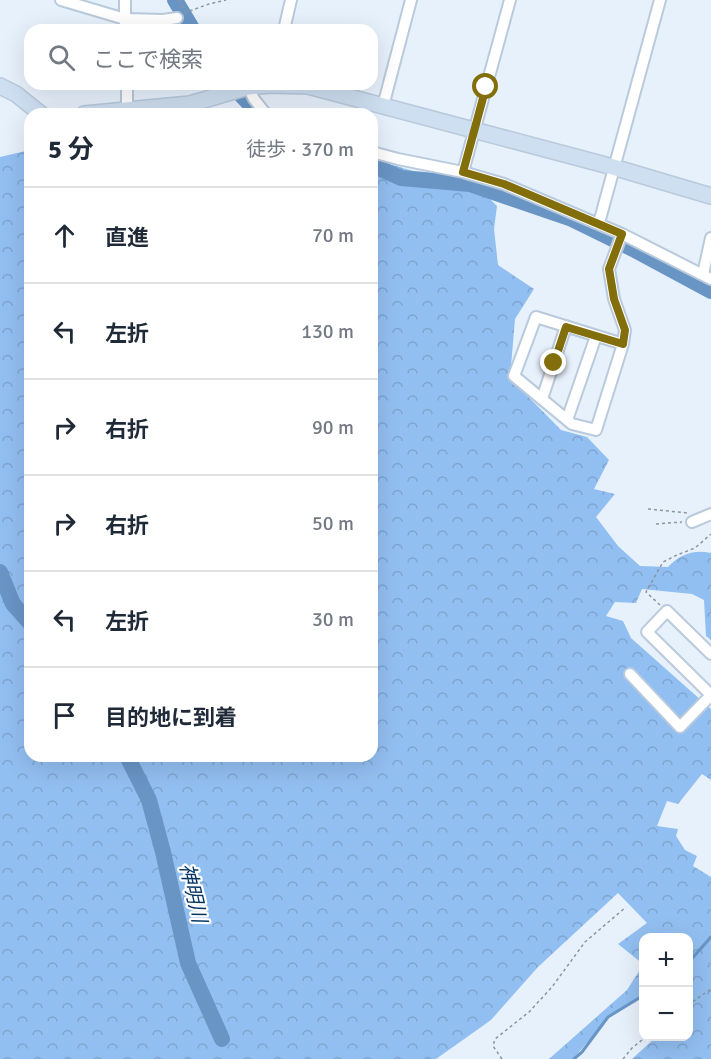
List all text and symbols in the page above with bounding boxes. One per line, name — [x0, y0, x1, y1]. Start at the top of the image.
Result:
search box — [24, 24, 378, 90]
icon: search — [45, 41, 78, 74]
text: ここで検索 — [93, 46, 203, 73]
route start — [472, 73, 498, 99]
text: 5 分 — [48, 134, 94, 166]
text: 徒歩 · 370 m — [246, 137, 354, 162]
icon: ahead — [48, 219, 81, 252]
text: 70 m — [312, 223, 354, 248]
text: 直進 — [105, 224, 149, 251]
icon: left — [48, 315, 81, 348]
text: 130 m — [301, 319, 354, 344]
text: 左折 — [105, 320, 149, 347]
route end — [540, 349, 566, 375]
icon: right — [48, 411, 81, 444]
text: 90 m — [312, 415, 354, 440]
text: 右折 — [105, 416, 149, 443]
icon: right — [48, 507, 81, 540]
text: 50 m — [312, 511, 354, 536]
text: 右折 — [105, 512, 149, 539]
icon: left — [48, 603, 81, 636]
text: 30 m — [312, 607, 354, 632]
text: 左折 — [105, 608, 149, 635]
icon: arrive — [48, 699, 81, 732]
text: 目的地に到着 — [105, 704, 237, 731]
water label: 神明川 — [174, 861, 212, 927]
map controls — [639, 933, 693, 1041]
button: + — [639, 933, 693, 987]
button: − — [639, 987, 693, 1041]

